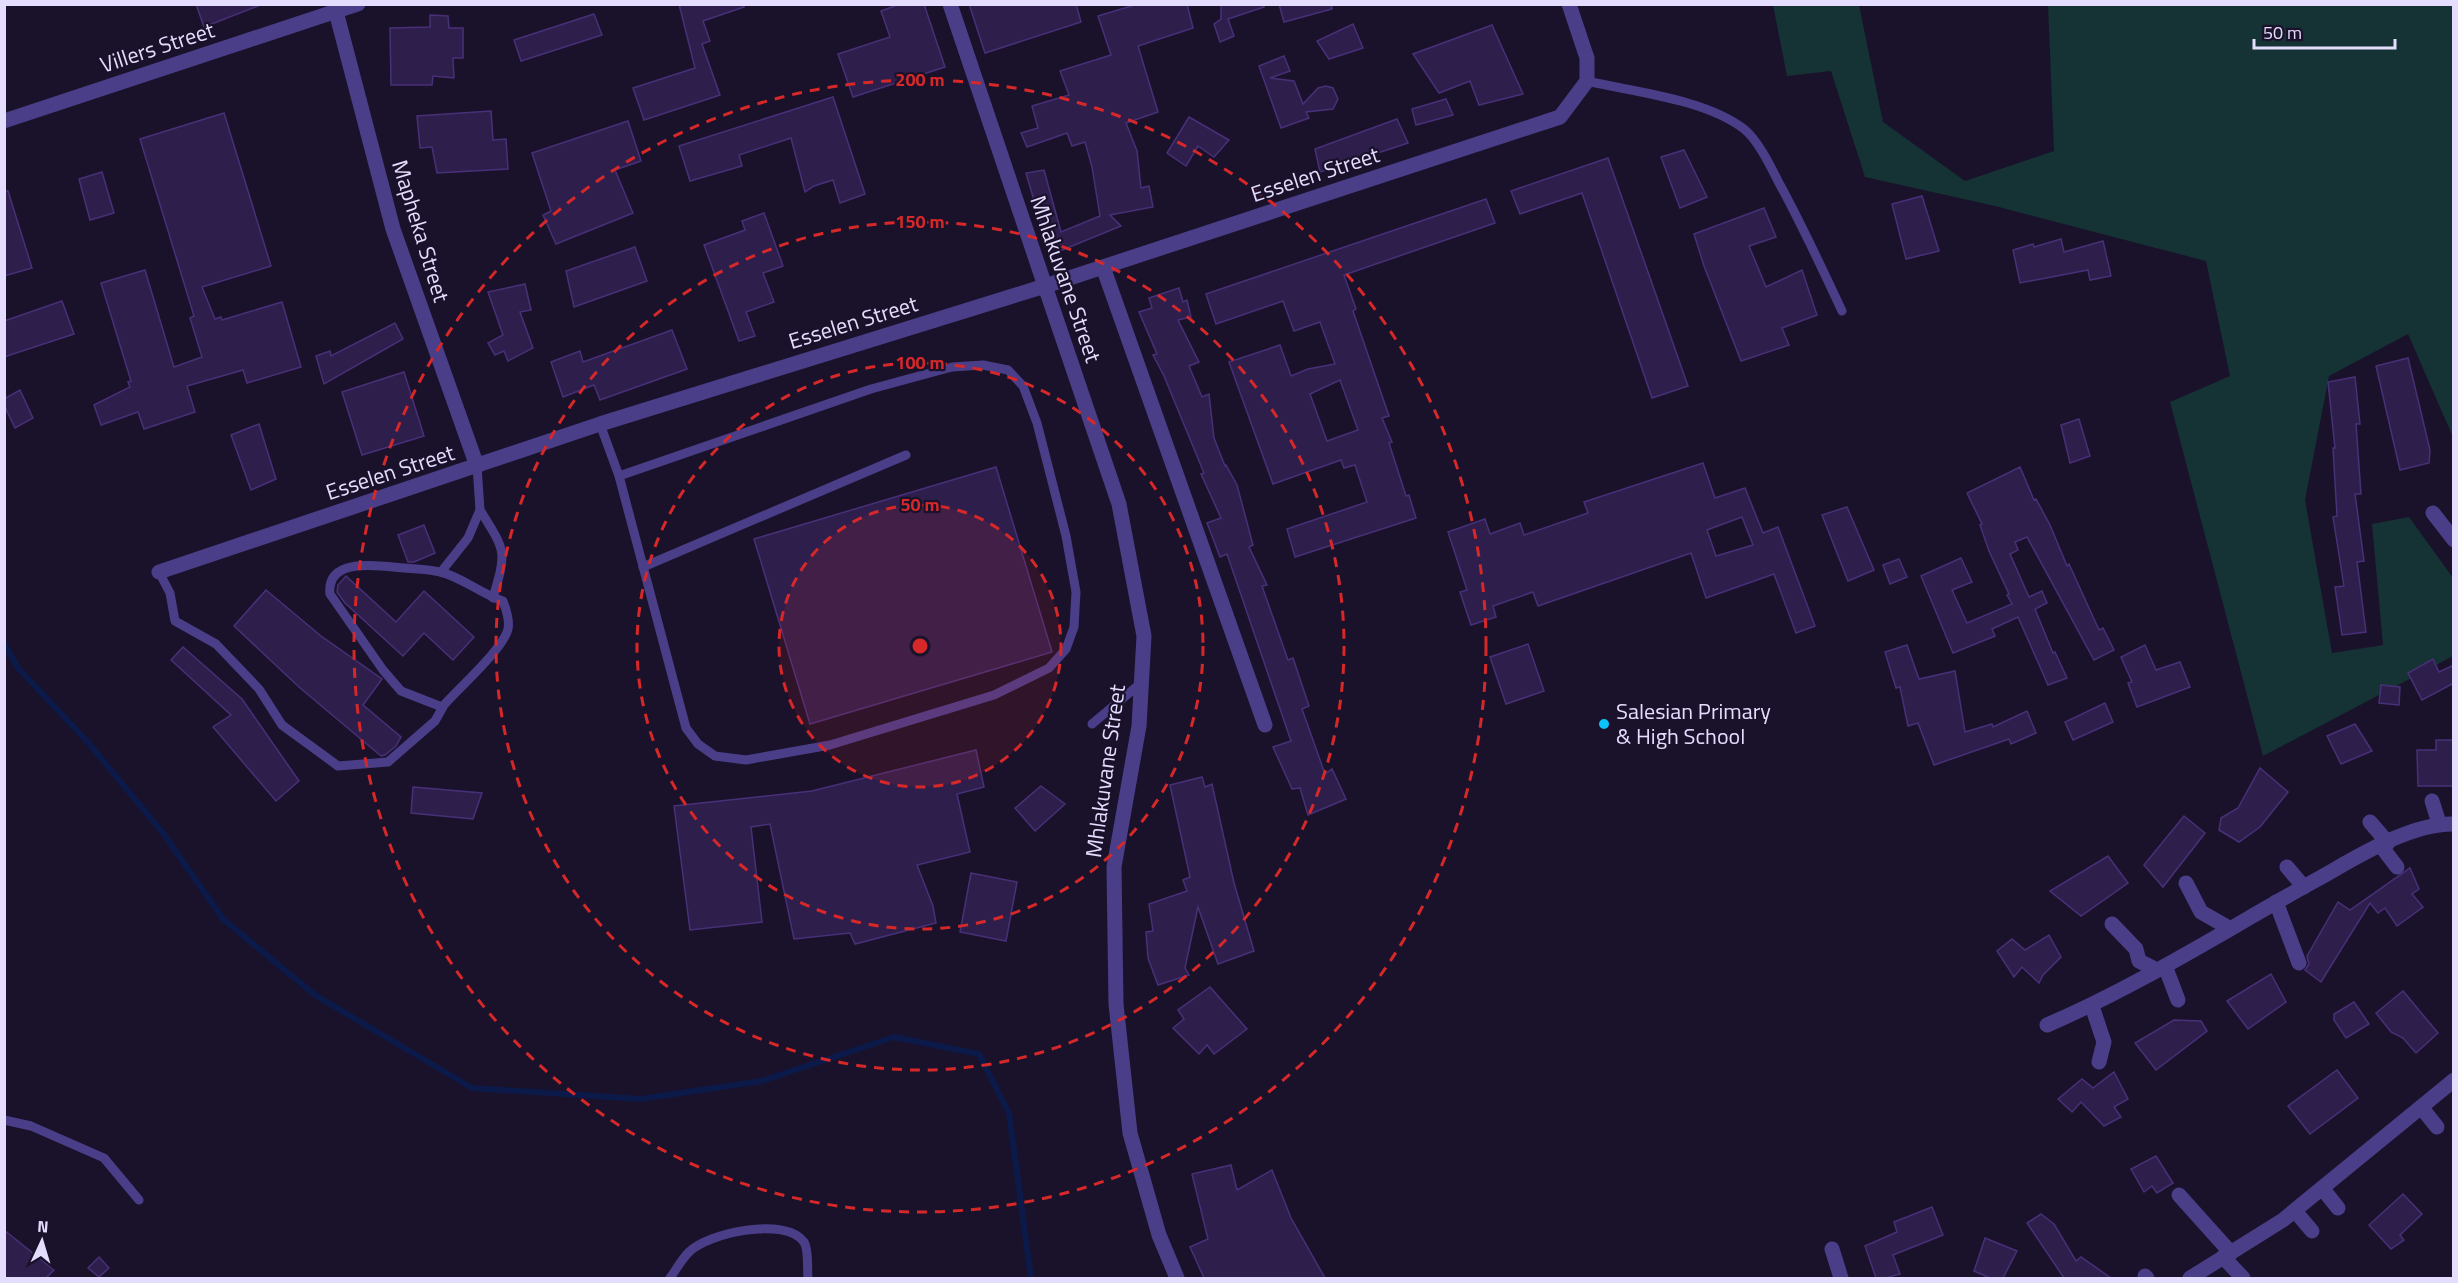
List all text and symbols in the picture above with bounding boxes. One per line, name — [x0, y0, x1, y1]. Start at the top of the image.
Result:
street label: Villers Street — [95, 12, 219, 81]
scale bar — [2254, 12, 2395, 50]
text: 50 m — [2263, 19, 2302, 46]
text: 200 m — [895, 66, 945, 93]
street label: Esselen Street — [1246, 137, 1384, 211]
street label: Mapheka Street — [383, 156, 459, 307]
street label: Mhlakuvane Street — [1022, 191, 1111, 367]
text: 150 m — [895, 208, 945, 235]
street label: Esselen Street — [784, 286, 922, 358]
text: 100 m — [895, 349, 945, 376]
street label: Esselen Street — [321, 435, 459, 509]
text: 50 m — [900, 491, 940, 518]
centre of rings — [910, 636, 930, 656]
street label: Mhlakuvane Street — [1076, 682, 1134, 860]
place label: Salesian Primary & High School — [1616, 694, 1771, 753]
marker: Salesian Primary & High School — [1597, 717, 1611, 731]
north arrow — [12, 1211, 72, 1271]
text: N — [37, 1214, 49, 1238]

